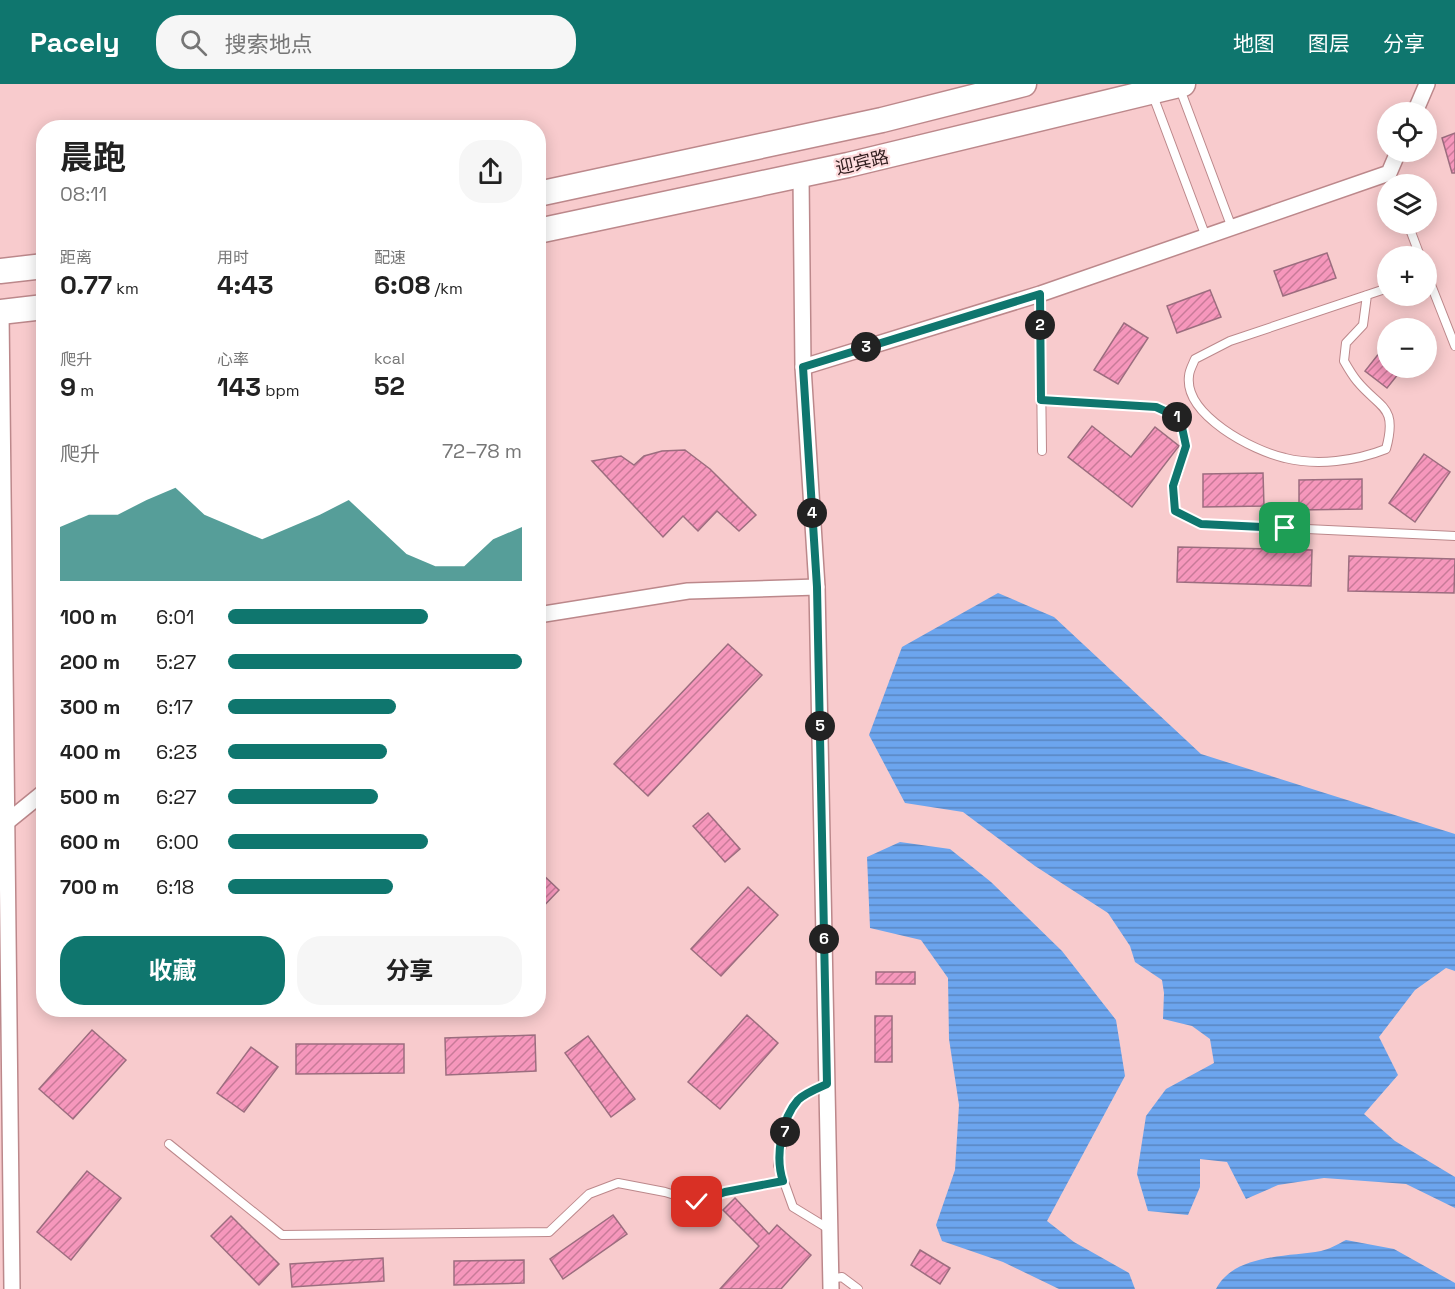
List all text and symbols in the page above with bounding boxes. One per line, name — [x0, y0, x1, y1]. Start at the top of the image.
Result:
search box — [156, 15, 576, 69]
text: Pacely — [30, 24, 120, 60]
icon: search — [177, 26, 210, 59]
text: 搜索地点 — [225, 30, 313, 58]
text: 地图 — [1233, 30, 1275, 57]
text: 图层 — [1308, 30, 1350, 57]
text: 分享 — [1383, 30, 1425, 57]
map controls — [1377, 102, 1437, 378]
button: locate — [1377, 102, 1437, 162]
text: 晨跑 — [60, 137, 126, 179]
button: share — [459, 140, 522, 203]
street label: 迎宾路 — [833, 145, 891, 179]
button: layers — [1377, 174, 1437, 234]
text: 08:11 — [60, 181, 107, 207]
button: + — [1377, 246, 1437, 306]
text: 距离 — [60, 247, 92, 268]
text: 用时 — [217, 247, 249, 268]
text: 配速 — [374, 247, 406, 268]
text: 0.77 — [60, 268, 112, 302]
text: 4:43 — [217, 268, 274, 302]
text: 6:08 — [374, 268, 430, 302]
text: km — [112, 278, 139, 299]
text: /km — [430, 278, 463, 299]
pin: 2 — [1025, 310, 1055, 340]
text: 2 — [1035, 314, 1045, 335]
button: − — [1377, 318, 1437, 378]
pin: 3 — [851, 332, 881, 362]
text: 3 — [861, 336, 871, 357]
text: kcal — [374, 348, 405, 369]
text: 爬升 — [60, 349, 92, 370]
text: 心率 — [217, 349, 249, 370]
text: 52 — [374, 369, 405, 403]
text: 9 — [60, 370, 76, 404]
text: 143 — [217, 370, 261, 404]
text: m — [76, 380, 94, 401]
text: bpm — [261, 380, 300, 401]
pin: 1 — [1162, 402, 1192, 432]
text: 1 — [1173, 406, 1181, 427]
text: 72–78 m — [442, 438, 522, 464]
text: 爬升 — [60, 441, 100, 467]
pin: 4 — [797, 498, 827, 528]
text: 4 — [807, 502, 817, 523]
pin — [1259, 502, 1310, 553]
icon: arrive — [1268, 511, 1301, 544]
text: 100 m — [60, 604, 117, 630]
text: 6:01 — [156, 604, 194, 630]
text: 200 m — [60, 649, 120, 675]
text: 5:27 — [156, 649, 196, 675]
text: 300 m — [60, 694, 120, 720]
text: 6:17 — [156, 694, 193, 720]
pin: 5 — [805, 711, 835, 741]
text: 5 — [815, 715, 825, 736]
text: 400 m — [60, 739, 121, 765]
text: 6:23 — [156, 739, 197, 765]
text: 500 m — [60, 784, 120, 810]
text: 6:27 — [156, 784, 196, 810]
text: 600 m — [60, 829, 120, 855]
text: 6:00 — [156, 829, 199, 855]
text: 700 m — [60, 874, 119, 900]
text: 6:18 — [156, 874, 194, 900]
pin: 6 — [809, 924, 839, 954]
text: 6 — [819, 928, 829, 949]
button: 收藏 — [60, 936, 285, 1005]
button: 分享 — [297, 936, 522, 1005]
pin: 7 — [770, 1117, 800, 1147]
text: 7 — [781, 1121, 789, 1142]
pin — [671, 1176, 722, 1227]
icon: check — [680, 1185, 713, 1218]

